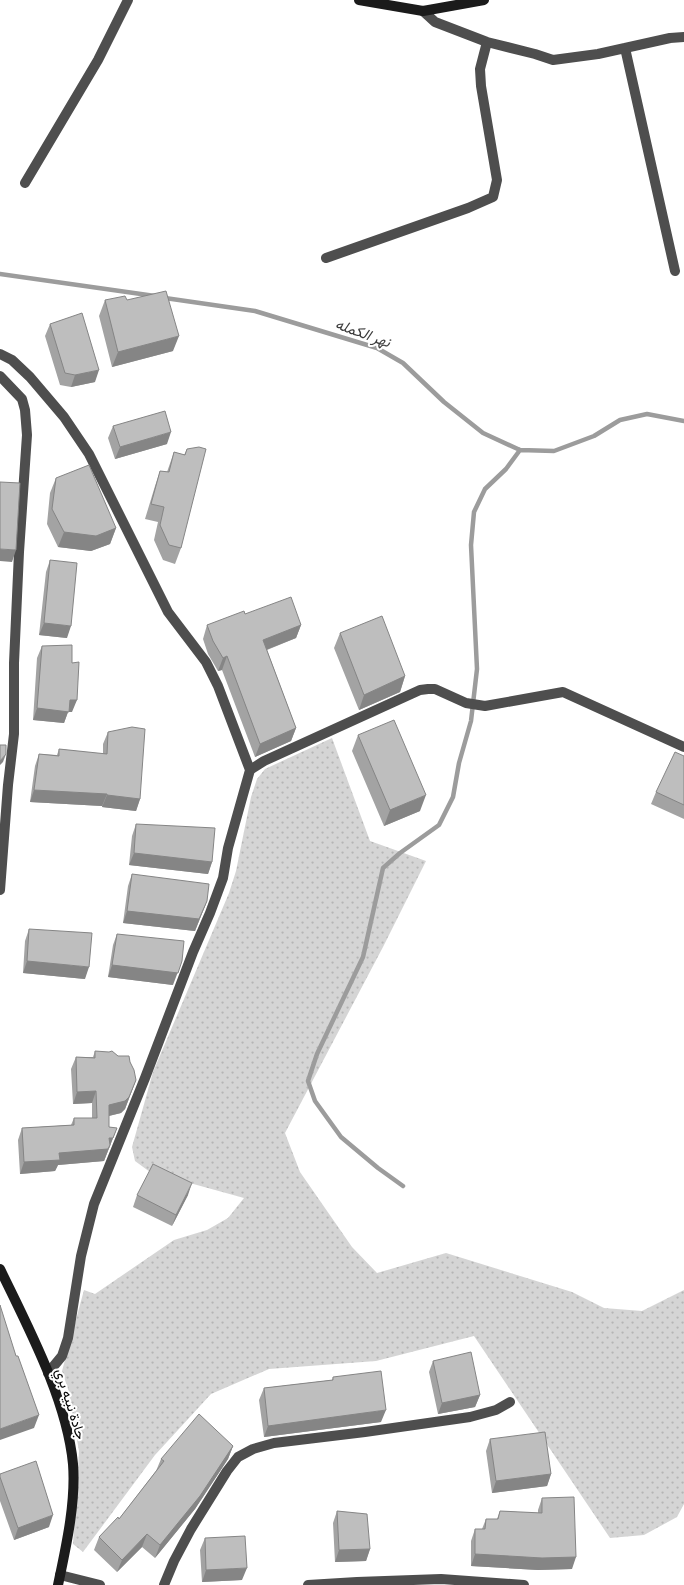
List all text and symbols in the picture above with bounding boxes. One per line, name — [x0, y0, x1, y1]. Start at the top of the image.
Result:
water label: نهر الكمله — [332, 316, 393, 353]
street label: جادة نبيه بري — [49, 1367, 88, 1443]

